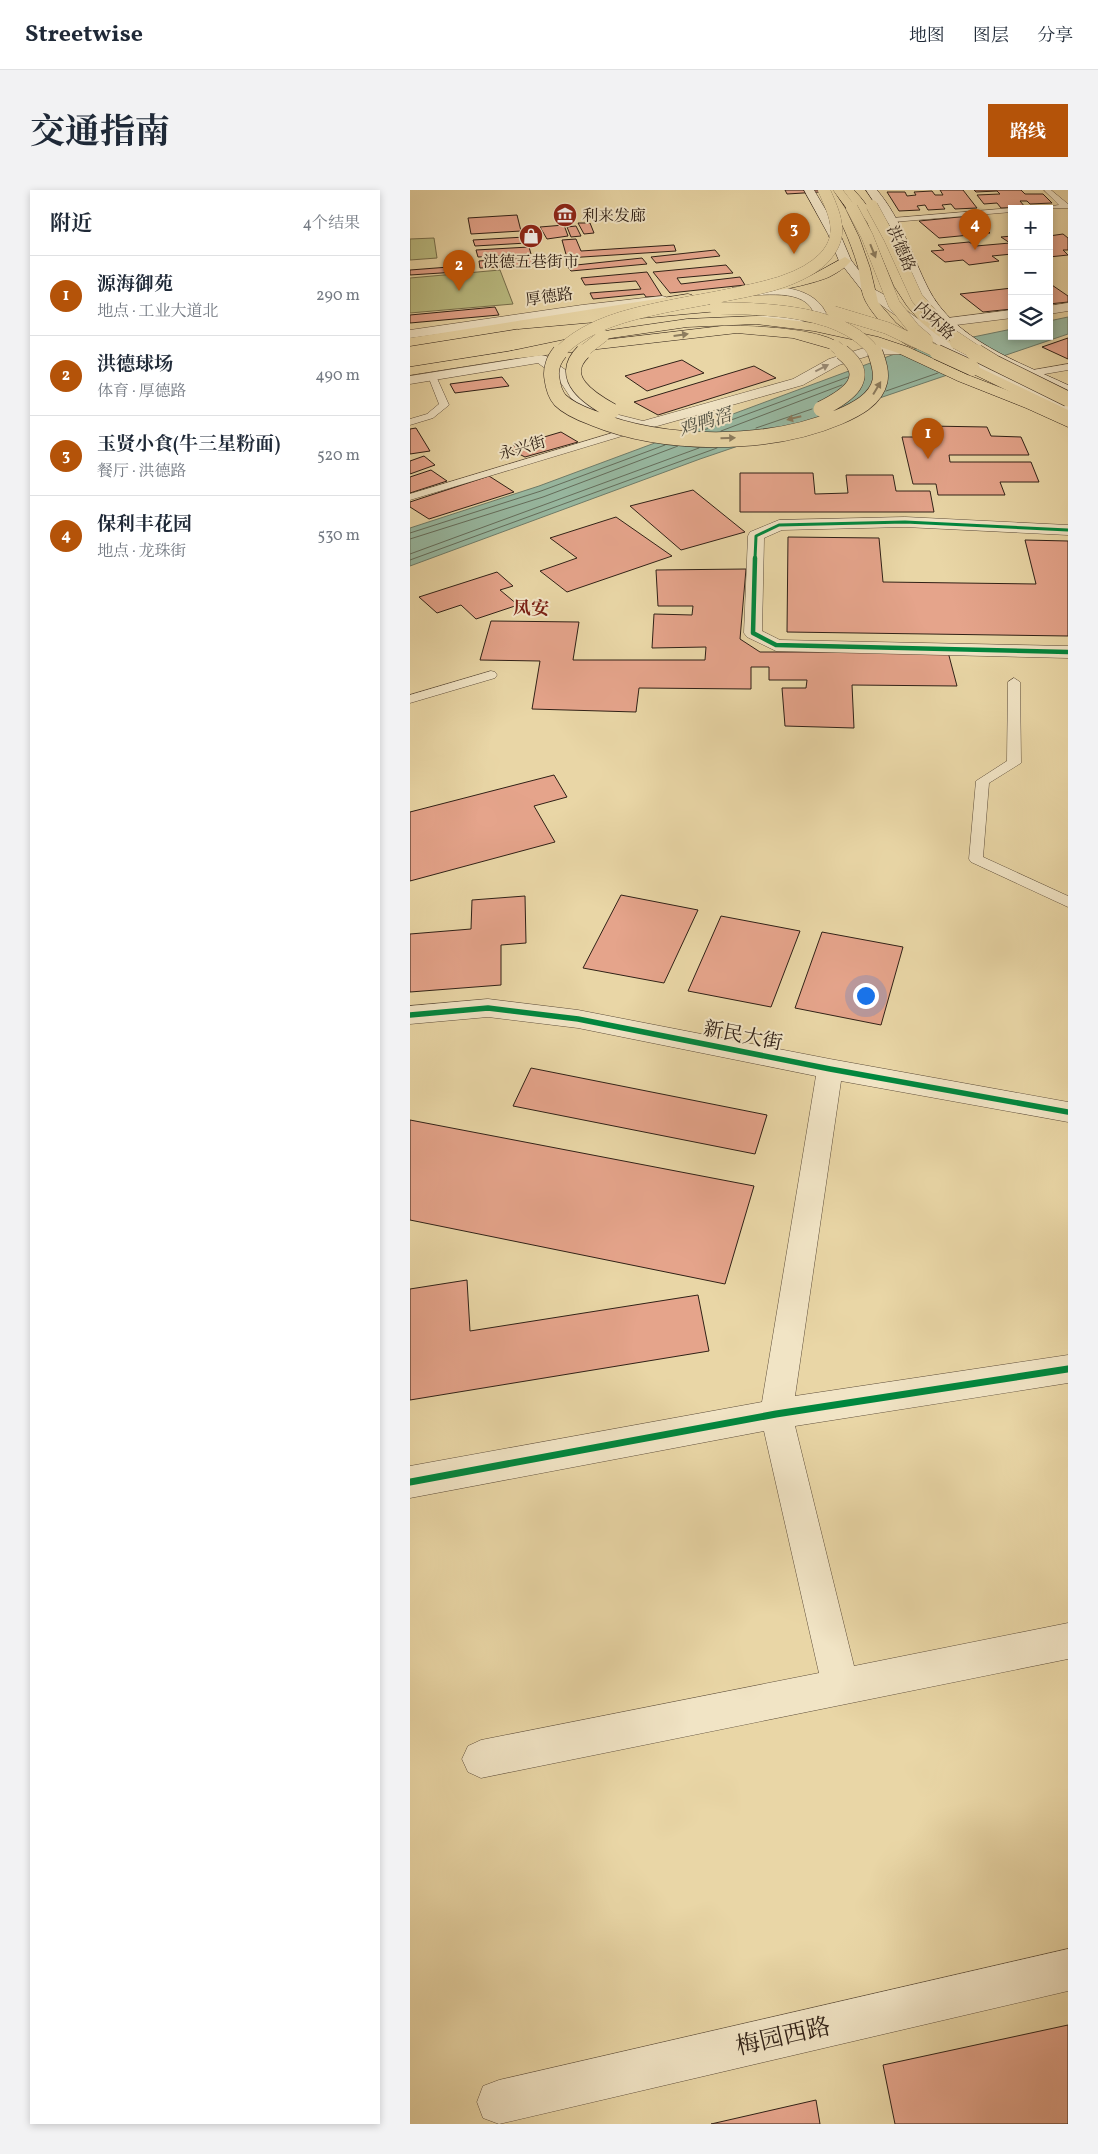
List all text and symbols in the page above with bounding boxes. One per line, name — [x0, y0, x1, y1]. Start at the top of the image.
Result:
text: Streetwise — [25, 18, 143, 52]
text: 地图 — [909, 24, 945, 49]
text: 图层 — [973, 24, 1009, 49]
text: 分享 — [1037, 24, 1073, 49]
button: 路线 — [988, 104, 1068, 157]
text: 交通指南 — [30, 110, 170, 158]
museum icon: 利来发廊 — [552, 202, 578, 228]
map controls — [1008, 205, 1053, 340]
button: + — [1008, 205, 1053, 250]
place label: 利来发廊 — [582, 206, 646, 228]
pin: 4 — [959, 209, 991, 250]
text: 附近 — [50, 210, 92, 239]
text: 4个结果 — [302, 213, 360, 235]
pin: 3 — [778, 213, 810, 254]
street label: 洪德路 — [881, 222, 920, 275]
shop icon: 洪德五巷街市 — [518, 223, 544, 249]
one-way arrow — [870, 244, 878, 259]
pin: 2 — [443, 250, 475, 291]
button: − — [1008, 250, 1053, 295]
place label: 洪德五巷街市 — [483, 252, 579, 274]
text: 源海御苑 — [97, 272, 173, 298]
street label: 厚德路 — [524, 284, 575, 312]
text: 1 — [63, 285, 69, 307]
text: 290 m — [316, 285, 360, 307]
button: layers — [1008, 295, 1053, 340]
street label: 内环路 — [908, 297, 959, 346]
text: 地点 · 工业大道北 — [97, 301, 219, 323]
one-way arrow — [673, 331, 689, 339]
text: 洪德球场 — [97, 352, 173, 378]
one-way arrow — [815, 364, 829, 372]
text: 2 — [62, 365, 70, 387]
text: 490 m — [315, 365, 360, 387]
text: 体育 · 厚德路 — [97, 381, 187, 403]
one-way arrow — [872, 382, 881, 395]
water label: 鸡鸭滘 — [676, 402, 738, 444]
one-way arrow — [787, 414, 802, 422]
pin: 1 — [912, 418, 944, 459]
text: 玉贤小食(牛三星粉面) — [97, 432, 280, 458]
street label: 永兴街 — [496, 432, 549, 466]
one-way arrow — [720, 434, 736, 442]
text: 3 — [62, 445, 70, 467]
text: 520 m — [317, 445, 360, 467]
text: 餐厅 · 洪德路 — [97, 461, 187, 483]
text: 保利丰花园 — [97, 512, 192, 538]
text: 4 — [61, 525, 71, 547]
text: 530 m — [317, 525, 360, 547]
text: 地点 · 龙珠街 — [97, 541, 187, 563]
district label: 凤安 — [513, 597, 549, 622]
your location — [853, 983, 879, 1009]
street label: 新民大街 — [701, 1016, 785, 1058]
street label: 梅园西路 — [733, 2011, 834, 2065]

